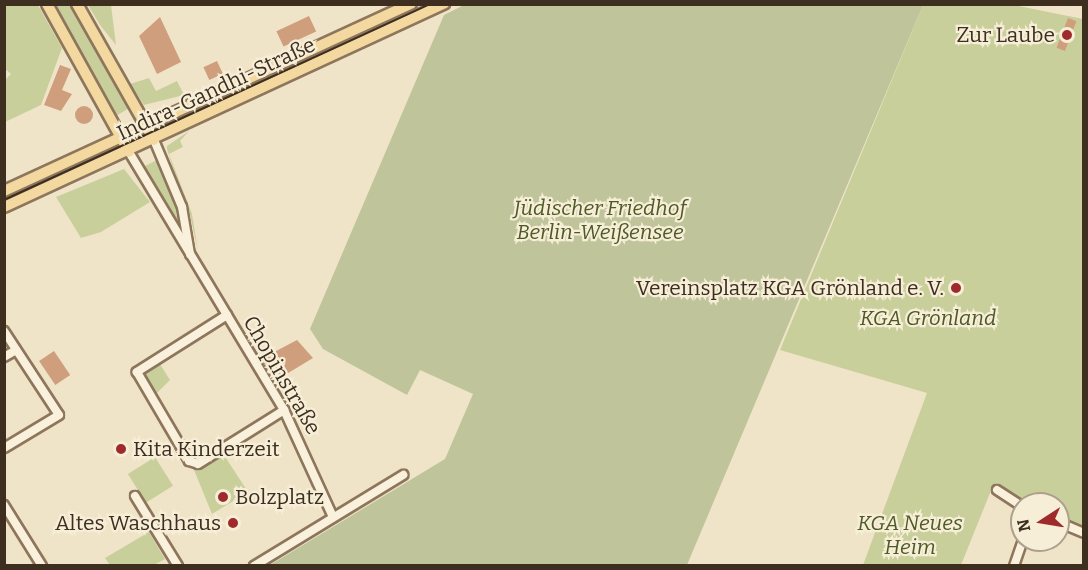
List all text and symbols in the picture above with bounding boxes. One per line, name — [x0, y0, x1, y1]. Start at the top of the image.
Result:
place label: Zur Laube — [957, 22, 1055, 48]
marker: Zur Laube — [1060, 28, 1074, 42]
street label: Indira-Gandhi-Straße — [113, 32, 319, 146]
park label: Jüdischer Friedhof Berlin-Weißensee — [514, 195, 686, 245]
place label: Vereinsplatz KGA Grönland e. V. — [636, 275, 944, 301]
marker: Vereinsplatz KGA Grönland e. V. — [949, 281, 963, 295]
park label: KGA Grönland — [860, 305, 996, 331]
street label: Chopinstraße — [238, 311, 326, 439]
place label: Kita Kinderzeit — [133, 436, 280, 462]
marker: Kita Kinderzeit — [114, 442, 128, 456]
place label: Bolzplatz — [235, 484, 324, 510]
marker: Bolzplatz — [216, 490, 230, 504]
north arrow — [1010, 492, 1070, 552]
place label: Altes Waschhaus — [55, 510, 221, 536]
park label: KGA Neues Heim — [857, 510, 963, 560]
marker: Altes Waschhaus — [226, 516, 240, 530]
text: N — [1013, 517, 1034, 533]

